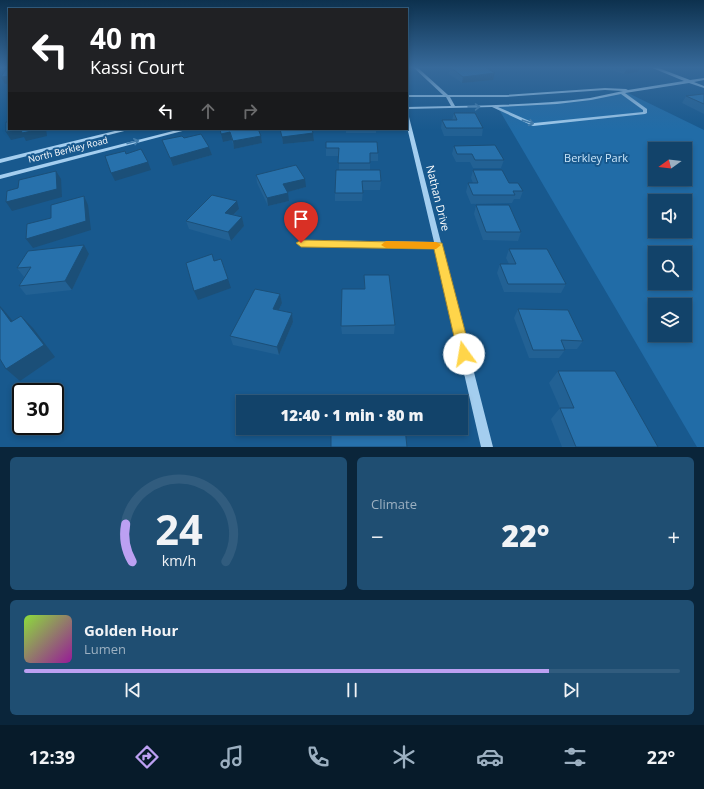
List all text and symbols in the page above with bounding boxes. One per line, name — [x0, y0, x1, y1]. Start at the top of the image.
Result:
text: 40 m — [90, 19, 157, 57]
icon: left — [24, 24, 76, 76]
text: Kassi Court — [90, 55, 184, 79]
icon: left — [155, 100, 177, 122]
icon: ahead — [197, 100, 219, 122]
icon: right — [239, 100, 261, 122]
one-way arrow — [467, 103, 480, 111]
one-way arrow — [521, 119, 533, 127]
street label: North Berkley Road — [27, 133, 109, 166]
one-way arrow — [126, 138, 139, 146]
north arrow — [648, 142, 692, 186]
map controls — [648, 142, 692, 342]
park label: Berkley Park — [564, 150, 628, 165]
street label: Nathan Drive — [423, 163, 454, 233]
button: sound — [648, 194, 692, 238]
pin — [284, 202, 318, 243]
icon: arrive — [290, 208, 312, 230]
button: search — [648, 246, 692, 290]
button: layers — [648, 298, 692, 342]
position arrow — [443, 333, 485, 375]
speed limit sign: 30 — [12, 383, 64, 435]
text: 12:40 · 1 min · 80 m — [281, 405, 423, 425]
text: Climate — [371, 495, 417, 513]
text: 24 — [155, 500, 202, 556]
text: 22° — [502, 515, 549, 556]
text: − — [371, 521, 384, 551]
text: + — [667, 521, 680, 551]
text: km/h — [161, 550, 196, 569]
text: Golden Hour — [84, 620, 178, 640]
text: Lumen — [84, 640, 126, 658]
icon: previous — [122, 679, 144, 701]
icon: pause — [341, 679, 363, 701]
icon: next — [560, 679, 582, 701]
icon: directions — [133, 743, 161, 771]
icon: music — [218, 743, 246, 771]
icon: phone — [304, 743, 332, 771]
icon: climate — [390, 743, 418, 771]
icon: car — [476, 743, 504, 771]
icon: filters — [561, 743, 589, 771]
text: 12:39 — [29, 745, 75, 769]
text: 22° — [647, 745, 675, 769]

